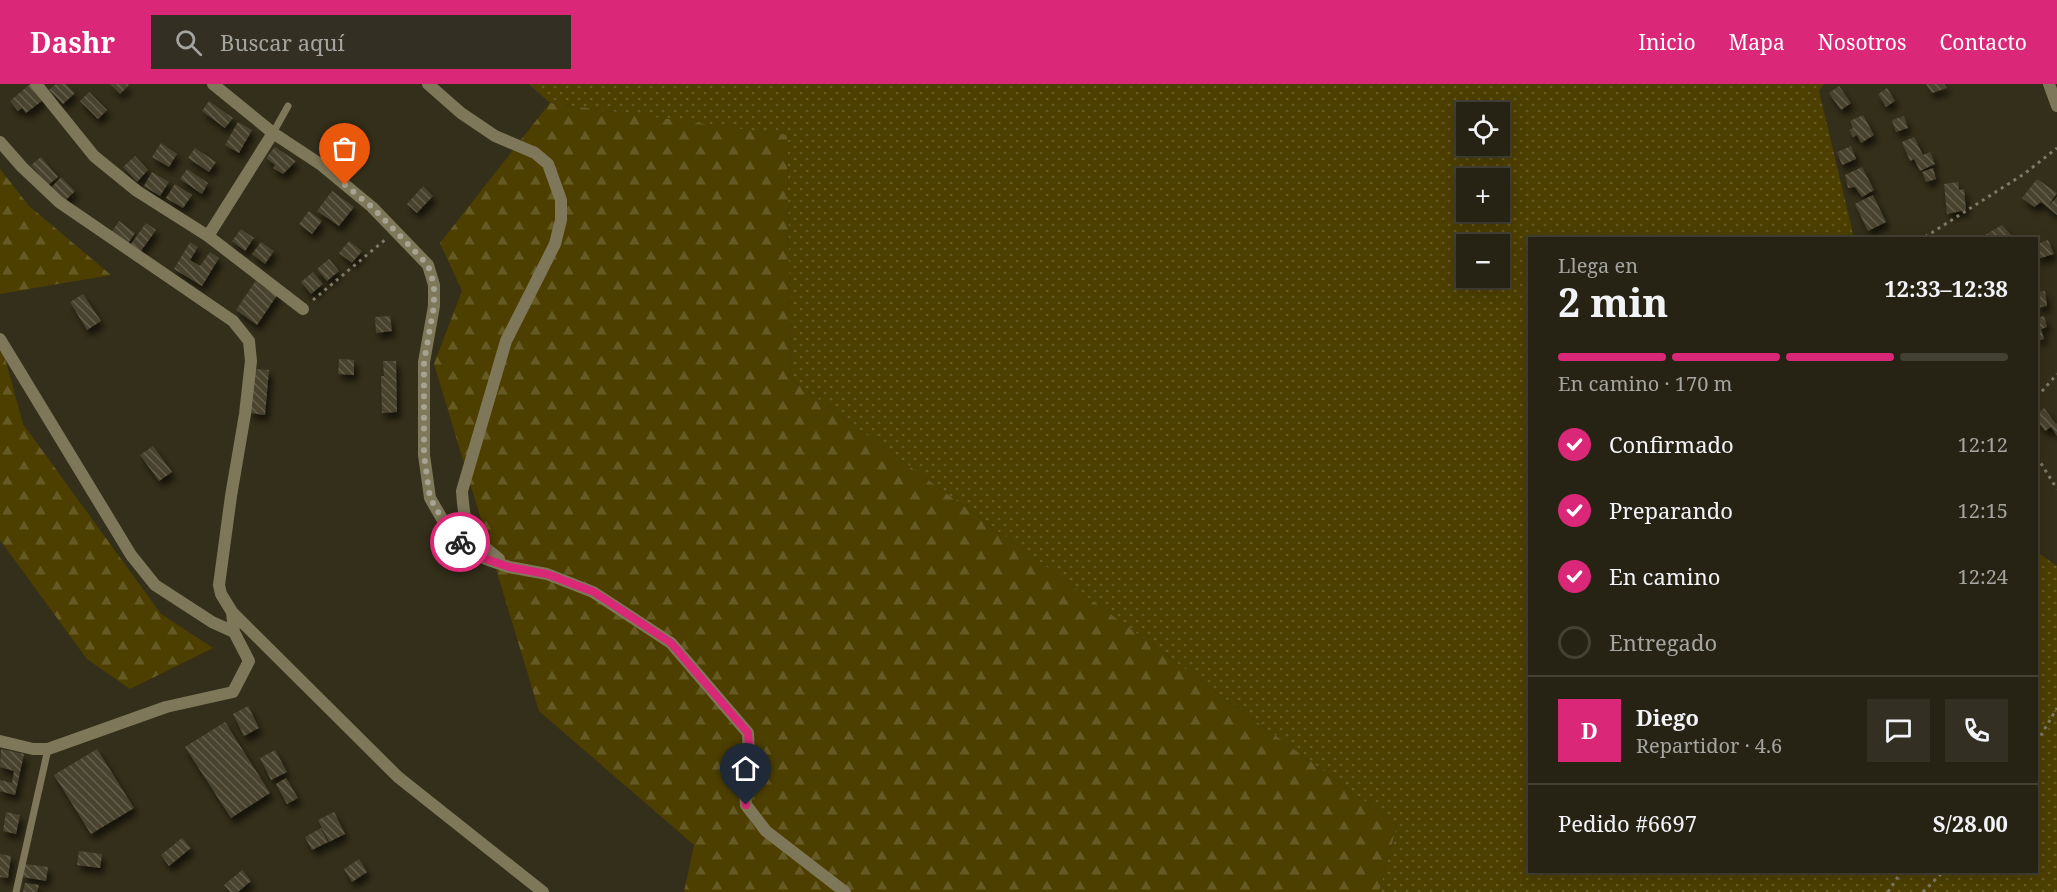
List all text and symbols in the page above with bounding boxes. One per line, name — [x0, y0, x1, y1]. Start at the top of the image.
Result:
search box — [151, 15, 571, 69]
text: Dashr — [30, 23, 115, 61]
icon: search — [172, 26, 205, 59]
text: Buscar aquí — [220, 27, 345, 57]
text: Inicio — [1638, 28, 1696, 56]
text: Mapa — [1729, 28, 1785, 56]
text: Nosotros — [1818, 28, 1906, 56]
text: Contacto — [1939, 28, 2027, 56]
map controls — [1456, 102, 1510, 288]
button: locate — [1456, 102, 1510, 156]
pin — [319, 123, 370, 185]
icon: bag — [328, 132, 361, 165]
button: + — [1456, 168, 1510, 222]
button: − — [1456, 234, 1510, 288]
text: Llega en — [1558, 252, 1638, 279]
text: 12:33–12:38 — [1884, 273, 2008, 303]
text: 2 min — [1558, 275, 1668, 328]
text: En camino · 170 m — [1558, 370, 1732, 397]
icon: check — [1558, 428, 1591, 461]
text: Confirmado — [1609, 429, 1734, 459]
text: 12:12 — [1958, 431, 2008, 458]
icon: check — [1558, 494, 1591, 527]
text: Preparando — [1609, 495, 1733, 525]
text: 12:15 — [1958, 497, 2008, 524]
courier — [430, 512, 490, 572]
icon: bike — [444, 526, 477, 559]
icon: check — [1558, 560, 1591, 593]
text: En camino — [1609, 561, 1721, 591]
text: 12:24 — [1958, 563, 2008, 590]
text: Entregado — [1609, 627, 1717, 657]
button: chat — [1867, 699, 1930, 762]
button: phone — [1945, 699, 2008, 762]
text: Diego — [1636, 702, 1699, 732]
text: D — [1581, 715, 1598, 745]
text: Repartidor · 4.6 — [1636, 732, 1782, 759]
pin — [720, 743, 771, 805]
icon: home — [729, 752, 762, 785]
text: Pedido #6697 — [1558, 808, 1697, 838]
text: S/28.00 — [1933, 808, 2008, 838]

